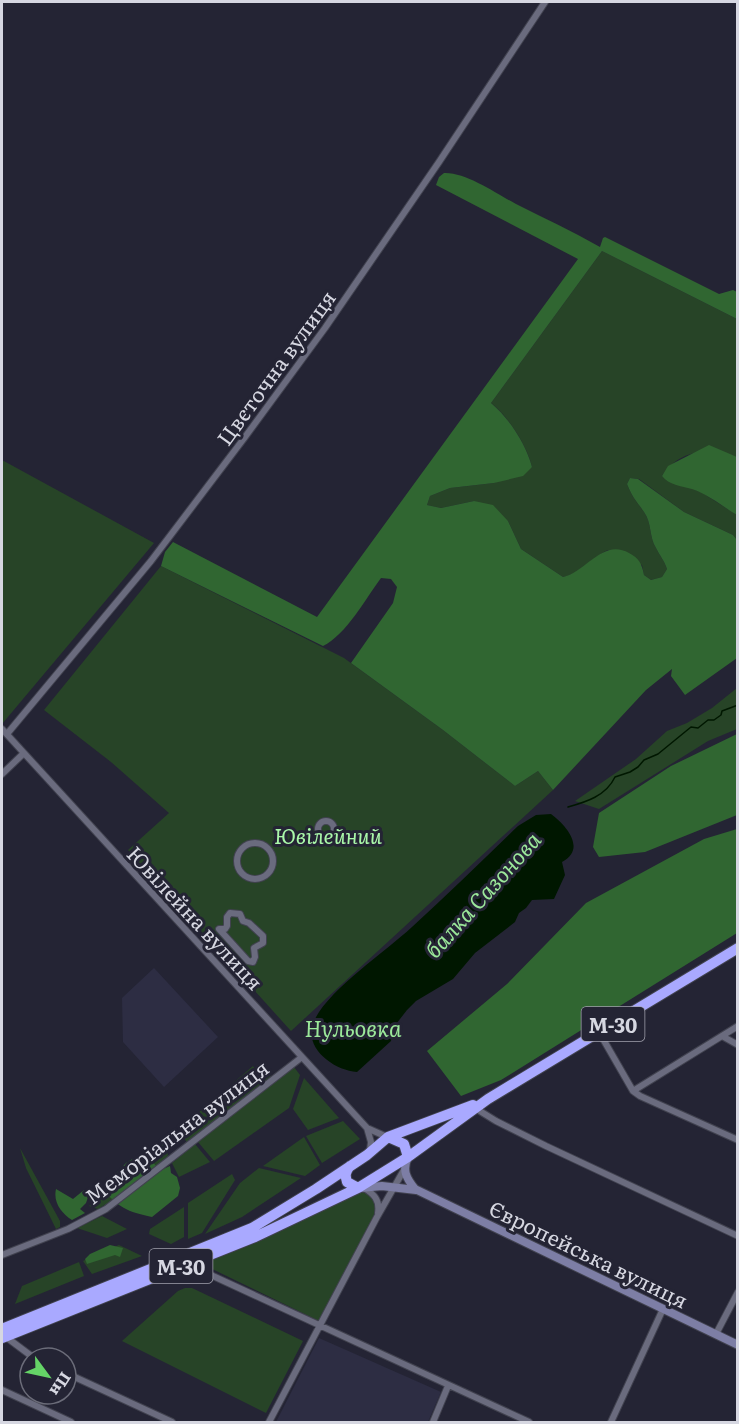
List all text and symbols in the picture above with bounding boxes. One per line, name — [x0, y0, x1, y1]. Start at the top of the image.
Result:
street label: Цвєточна вулиця — [208, 283, 342, 451]
park label: Ювілейний — [274, 819, 383, 850]
water label: балка Сазонова — [416, 823, 548, 964]
street label: Ювілейна вулиця — [121, 838, 271, 996]
road number: М-30 — [582, 1007, 644, 1041]
water label: Нульовка — [305, 1011, 402, 1044]
street label: Меморіальна вулиця — [78, 1051, 274, 1211]
street label: Європейська вулиця — [484, 1191, 694, 1315]
road number: М-30 — [150, 1249, 213, 1283]
north arrow — [18, 1346, 78, 1406]
text: Пн — [45, 1368, 78, 1402]

